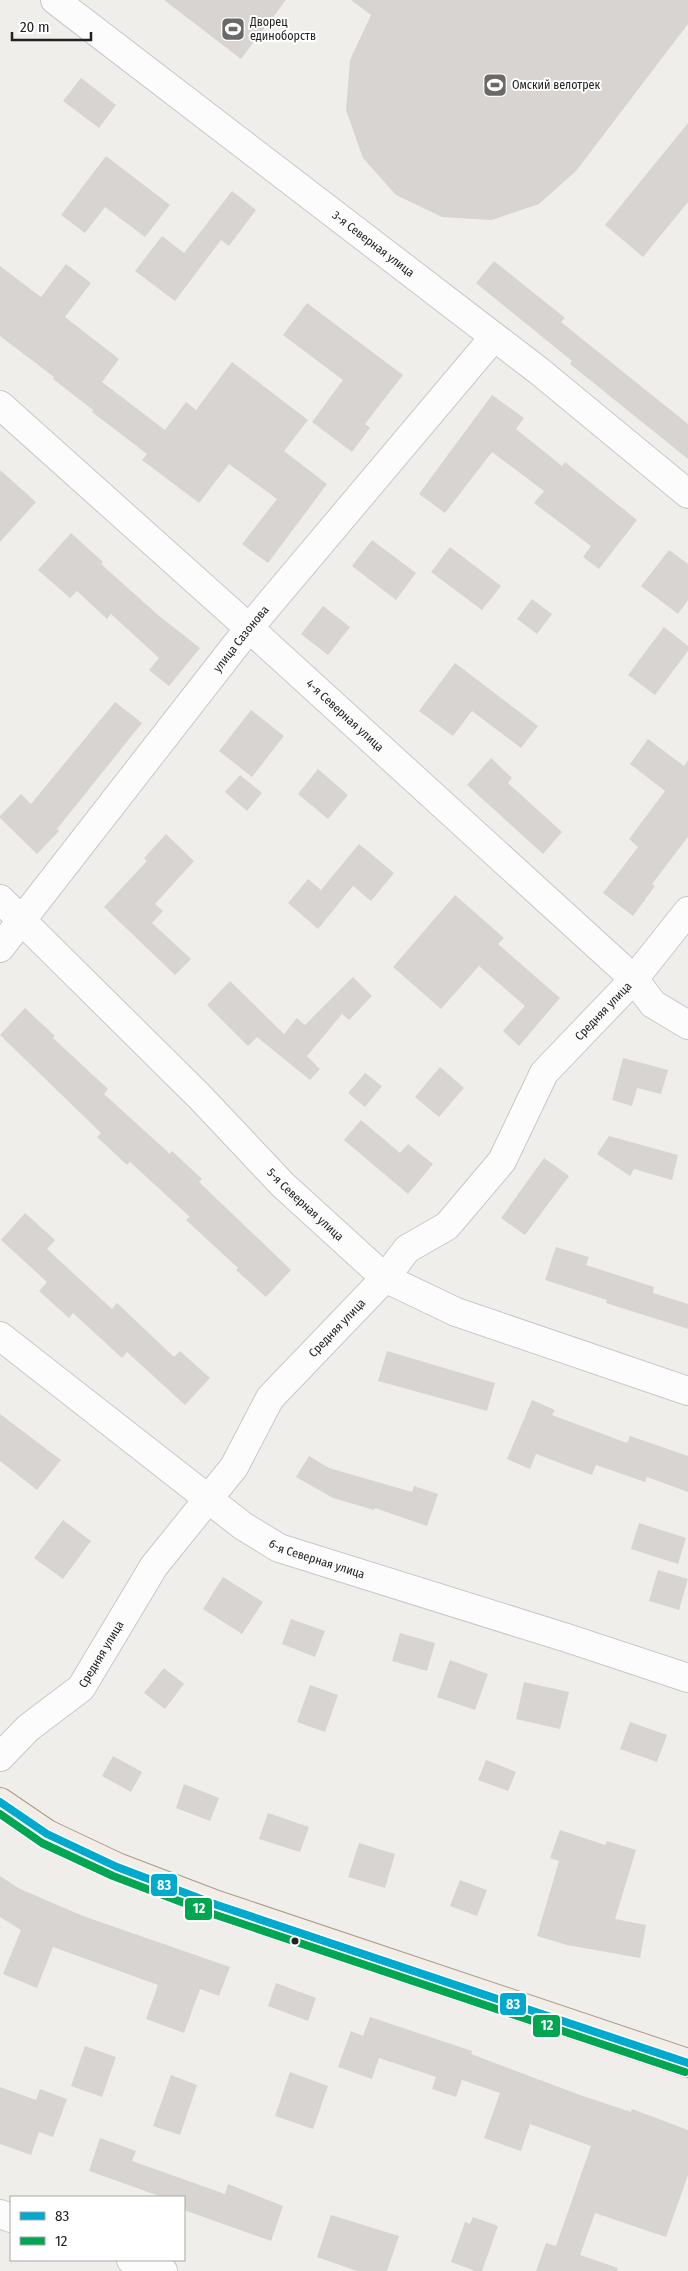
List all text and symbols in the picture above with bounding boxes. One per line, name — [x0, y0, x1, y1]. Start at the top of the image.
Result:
scale bar — [12, 10, 91, 42]
place label: Дворец единоборств — [249, 15, 316, 43]
sports icon: Дворец единоборств — [220, 16, 246, 42]
text: 20 m — [20, 18, 50, 36]
sports icon: Омский велотрек — [482, 72, 508, 98]
place label: Омский велотрек — [512, 78, 600, 92]
street label: 3-я Северная улица — [329, 208, 417, 280]
street label: улица Сазонова — [210, 603, 272, 675]
street label: 4-я Северная улица — [303, 676, 387, 754]
street label: Средняя улица — [572, 979, 634, 1043]
street label: 5-я Северная улица — [264, 1165, 347, 1244]
street label: Средняя улица — [306, 1296, 368, 1360]
street label: 6-я Северная улица — [266, 1536, 367, 1581]
street label: Средняя улица — [76, 1618, 127, 1690]
line badge: 83 — [150, 1873, 178, 1897]
text: 83 — [157, 1877, 171, 1894]
line badge: 12 — [184, 1897, 213, 1921]
text: 12 — [193, 1900, 206, 1917]
unlabelled marker — [290, 1936, 300, 1946]
line badge: 83 — [499, 1992, 527, 2016]
text: 83 — [506, 1996, 520, 2013]
line badge: 12 — [532, 2014, 561, 2038]
text: 12 — [541, 2017, 554, 2034]
legend — [10, 2196, 185, 2261]
text: 83 — [55, 2207, 70, 2225]
text: 12 — [55, 2232, 68, 2250]

